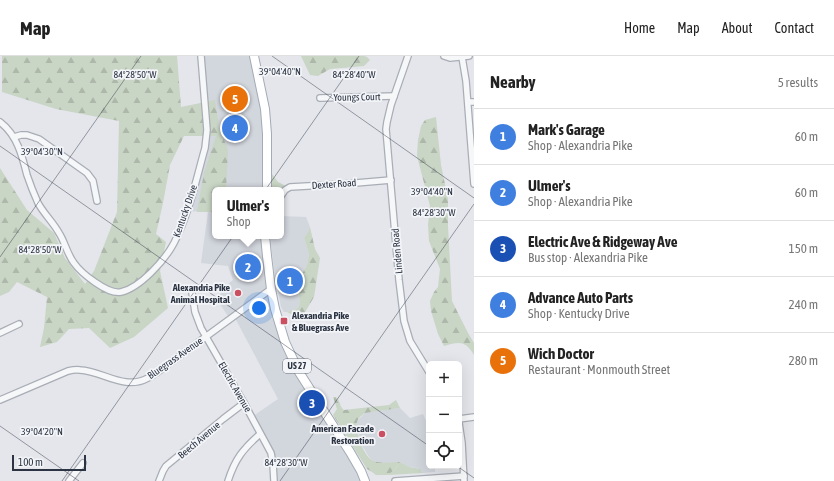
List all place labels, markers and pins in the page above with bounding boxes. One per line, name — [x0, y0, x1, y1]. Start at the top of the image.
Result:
pin: 5 — [222, 84, 248, 114]
pin: 4 — [222, 113, 248, 143]
pin: 2 — [235, 252, 261, 282]
pin: 1 — [277, 266, 303, 296]
place label: Alexandria Pike Animal Hospital — [170, 282, 230, 305]
marker: Alexandria Pike Animal Hospital — [233, 288, 243, 298]
place label: Alexandria Pike & Bluegrass Ave — [291, 310, 350, 333]
marker: Alexandria Pike & Bluegrass Ave — [279, 316, 289, 326]
pin: 3 — [299, 388, 325, 418]
place label: American Facade Restoration — [310, 423, 374, 446]
marker: American Facade Restoration — [377, 429, 387, 439]

